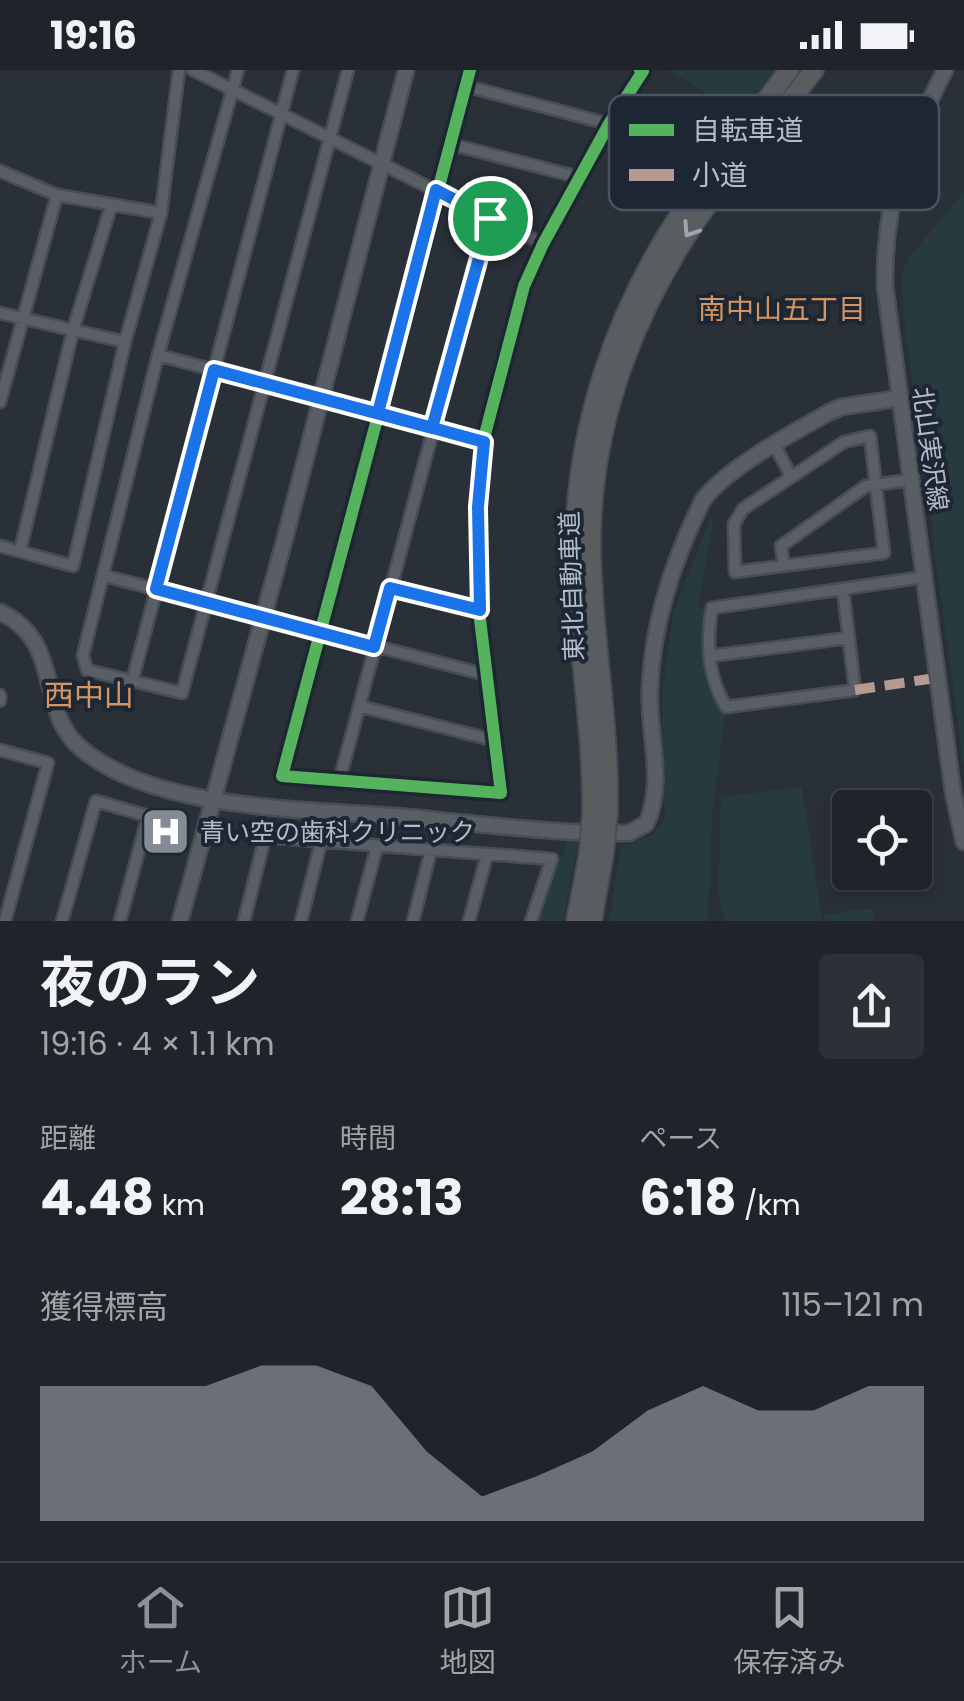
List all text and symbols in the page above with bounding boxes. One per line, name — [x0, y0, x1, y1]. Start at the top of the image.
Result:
text: 19:16 — [50, 9, 137, 62]
legend — [609, 95, 939, 210]
text: 自転車道 — [692, 111, 804, 150]
text: 小道 — [692, 156, 748, 195]
pin — [448, 176, 533, 261]
icon: arrive — [463, 191, 518, 246]
one-way arrow — [684, 219, 702, 238]
district label: 南中山五丁目 — [698, 290, 866, 329]
street label: 北山実沢線 — [904, 385, 956, 513]
street label: 東北自動車道 — [552, 510, 592, 662]
district label: 西中山 — [44, 674, 134, 717]
map controls — [832, 790, 932, 890]
button: locate — [832, 790, 932, 890]
hospital icon: 青い空の歯科クリニック — [139, 806, 191, 858]
place label: 青い空の歯科クリニック — [200, 815, 475, 850]
text: 夜のラン — [40, 944, 260, 1021]
button: share — [819, 954, 924, 1059]
text: 19:16 · 4 × 1.1 km — [40, 1021, 275, 1066]
text: 距離 — [40, 1119, 96, 1158]
text: 時間 — [340, 1119, 396, 1158]
text: ペース — [639, 1119, 722, 1158]
text: 4.48 — [40, 1162, 154, 1233]
text: 28:13 — [340, 1162, 464, 1233]
text: 6:18 — [639, 1162, 737, 1233]
text: km — [154, 1186, 205, 1225]
text: /km — [737, 1186, 801, 1225]
text: 115–121 m — [781, 1282, 924, 1327]
text: 獲得標高 — [40, 1284, 168, 1329]
tab: ホーム — [119, 1580, 202, 1684]
tab: 地図 — [440, 1580, 496, 1684]
tab: 保存済み — [733, 1580, 845, 1684]

